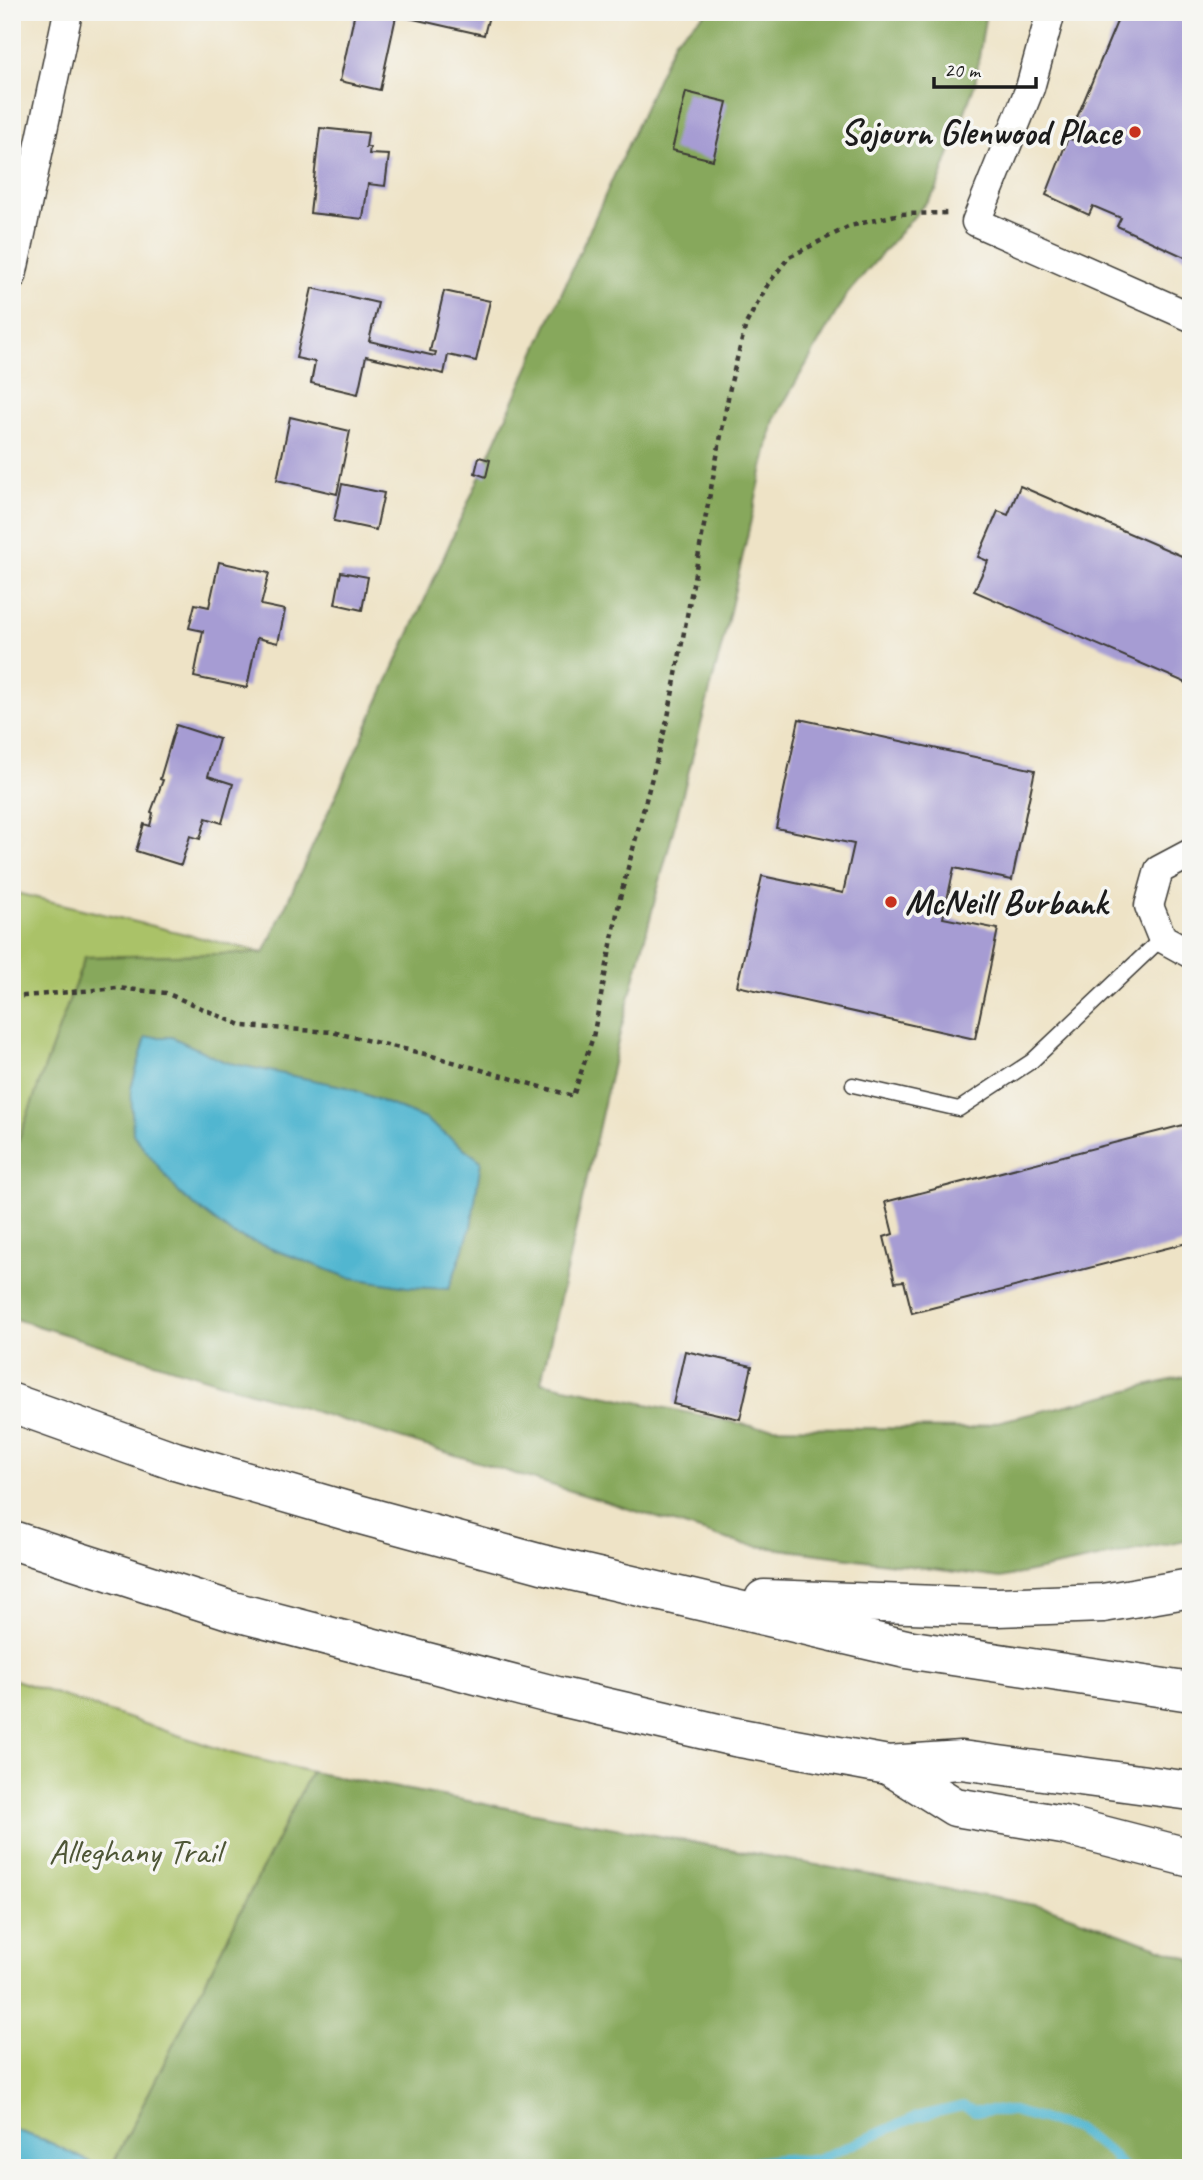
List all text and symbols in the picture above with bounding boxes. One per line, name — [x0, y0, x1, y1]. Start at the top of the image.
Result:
scale bar — [934, 46, 1035, 90]
text: 20 m — [944, 57, 982, 83]
place label: Sojourn Glenwood Place — [840, 110, 1123, 155]
marker: Sojourn Glenwood Place — [1127, 124, 1143, 140]
place label: McNeill Burbank — [905, 880, 1110, 925]
marker: McNeill Burbank — [883, 894, 899, 910]
park label: Alleghany Trail — [49, 1829, 227, 1874]

